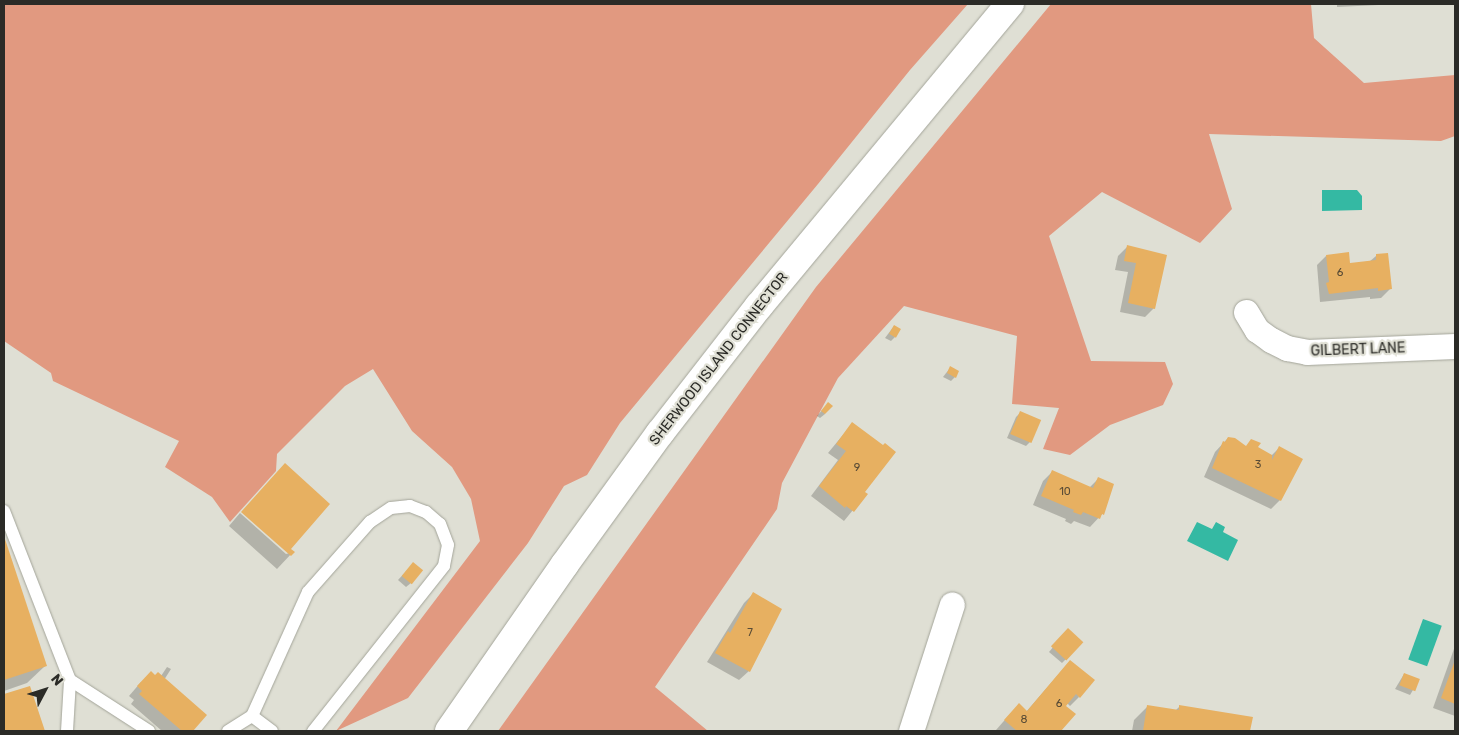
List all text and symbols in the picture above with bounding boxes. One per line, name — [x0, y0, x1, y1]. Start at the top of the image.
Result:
house number: 6 — [1337, 266, 1343, 280]
street label: SHERWOOD ISLAND CONNECTOR — [646, 269, 792, 449]
street label: GILBERT LANE — [1310, 340, 1406, 360]
house number: 3 — [1255, 458, 1261, 472]
house number: 9 — [854, 461, 860, 475]
house number: 10 — [1059, 485, 1071, 499]
house number: 7 — [747, 626, 753, 640]
north arrow — [20, 665, 70, 715]
text: N — [47, 671, 67, 689]
house number: 6 — [1056, 697, 1062, 711]
house number: 8 — [1021, 713, 1027, 727]

